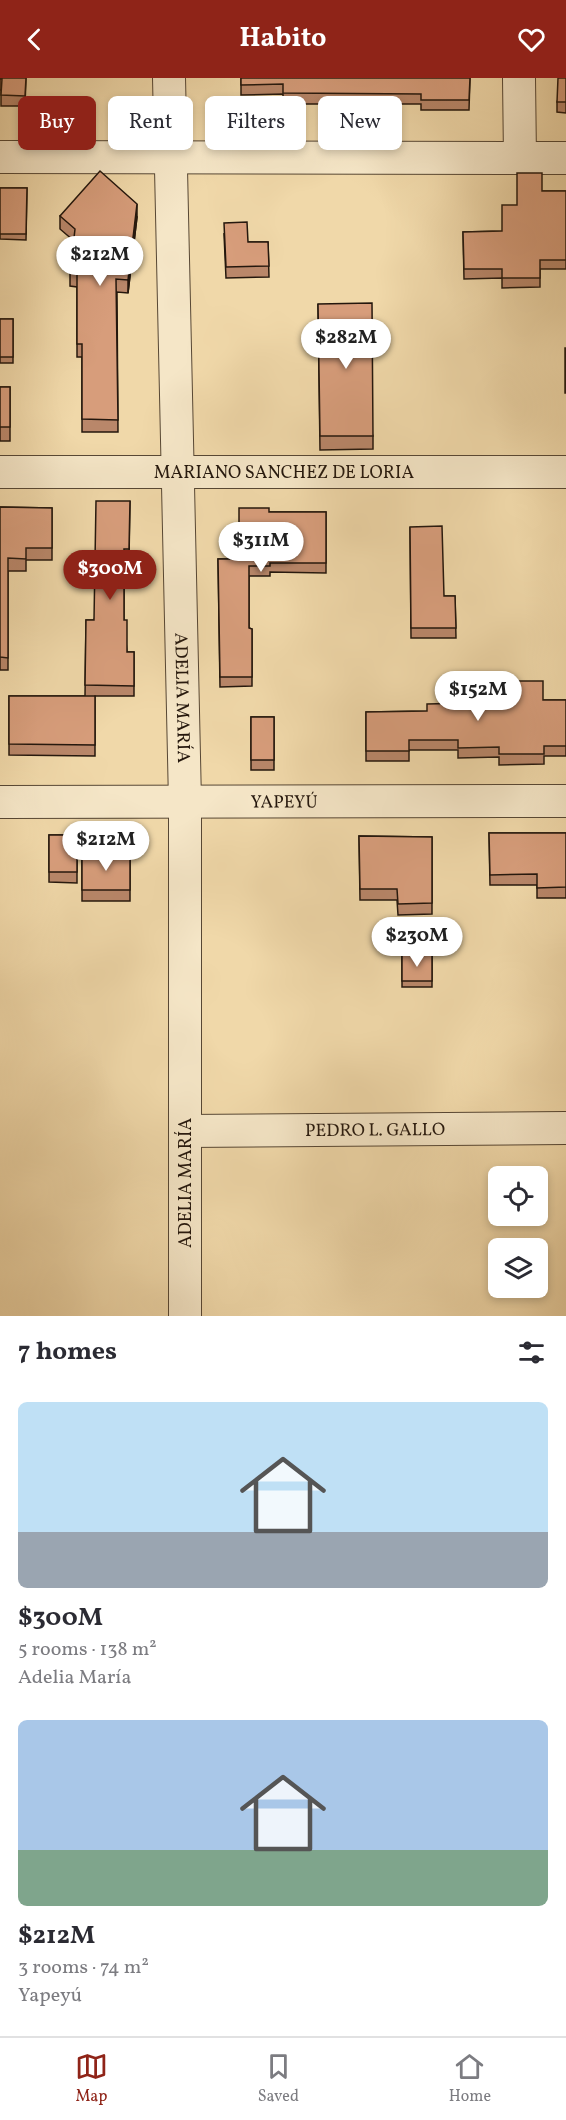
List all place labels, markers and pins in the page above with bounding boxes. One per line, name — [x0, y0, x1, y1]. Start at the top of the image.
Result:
pin: $212M — [58, 236, 142, 287]
pin: $282M — [304, 319, 388, 370]
pin: $311M — [219, 522, 303, 573]
pin: $300M — [68, 550, 152, 601]
pin: $152M — [436, 671, 520, 722]
pin: $212M — [64, 821, 148, 872]
pin: $230M — [375, 917, 459, 968]

